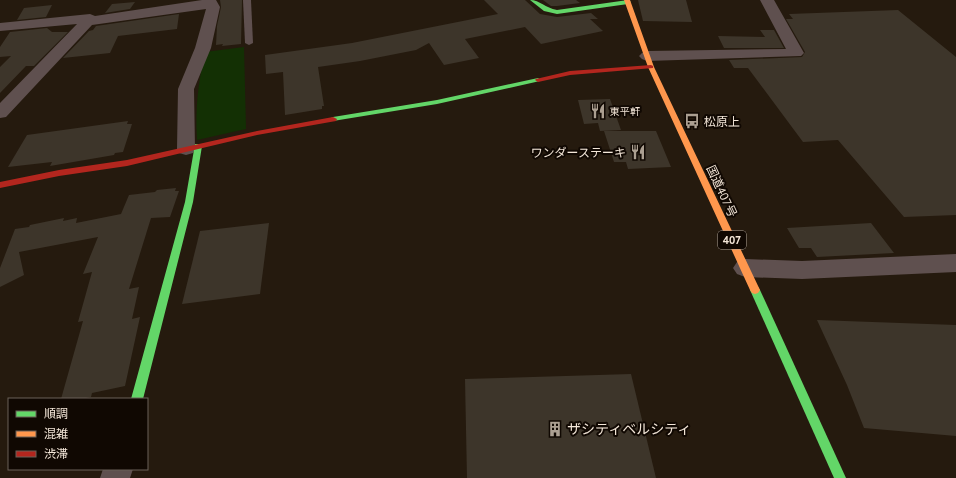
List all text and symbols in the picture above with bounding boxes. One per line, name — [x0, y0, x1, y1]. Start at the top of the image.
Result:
restaurant icon: 東平軒 — [589, 102, 607, 120]
place label: 東平軒 — [610, 105, 640, 118]
bus stop icon: 松原上 — [683, 112, 701, 130]
place label: 松原上 — [704, 114, 740, 129]
restaurant icon: ワンダーステーキ — [629, 143, 647, 161]
place label: ワンダーステーキ — [531, 145, 626, 160]
street label: 国道407号 — [703, 163, 741, 219]
road number: 407 — [718, 231, 746, 249]
legend — [8, 398, 148, 470]
text: 順調 — [44, 406, 68, 421]
building icon: ザシティベルシティ — [546, 420, 564, 438]
place label: ザシティベルシティ — [567, 420, 691, 438]
text: 混雑 — [44, 426, 68, 441]
text: 渋滞 — [44, 446, 68, 461]

